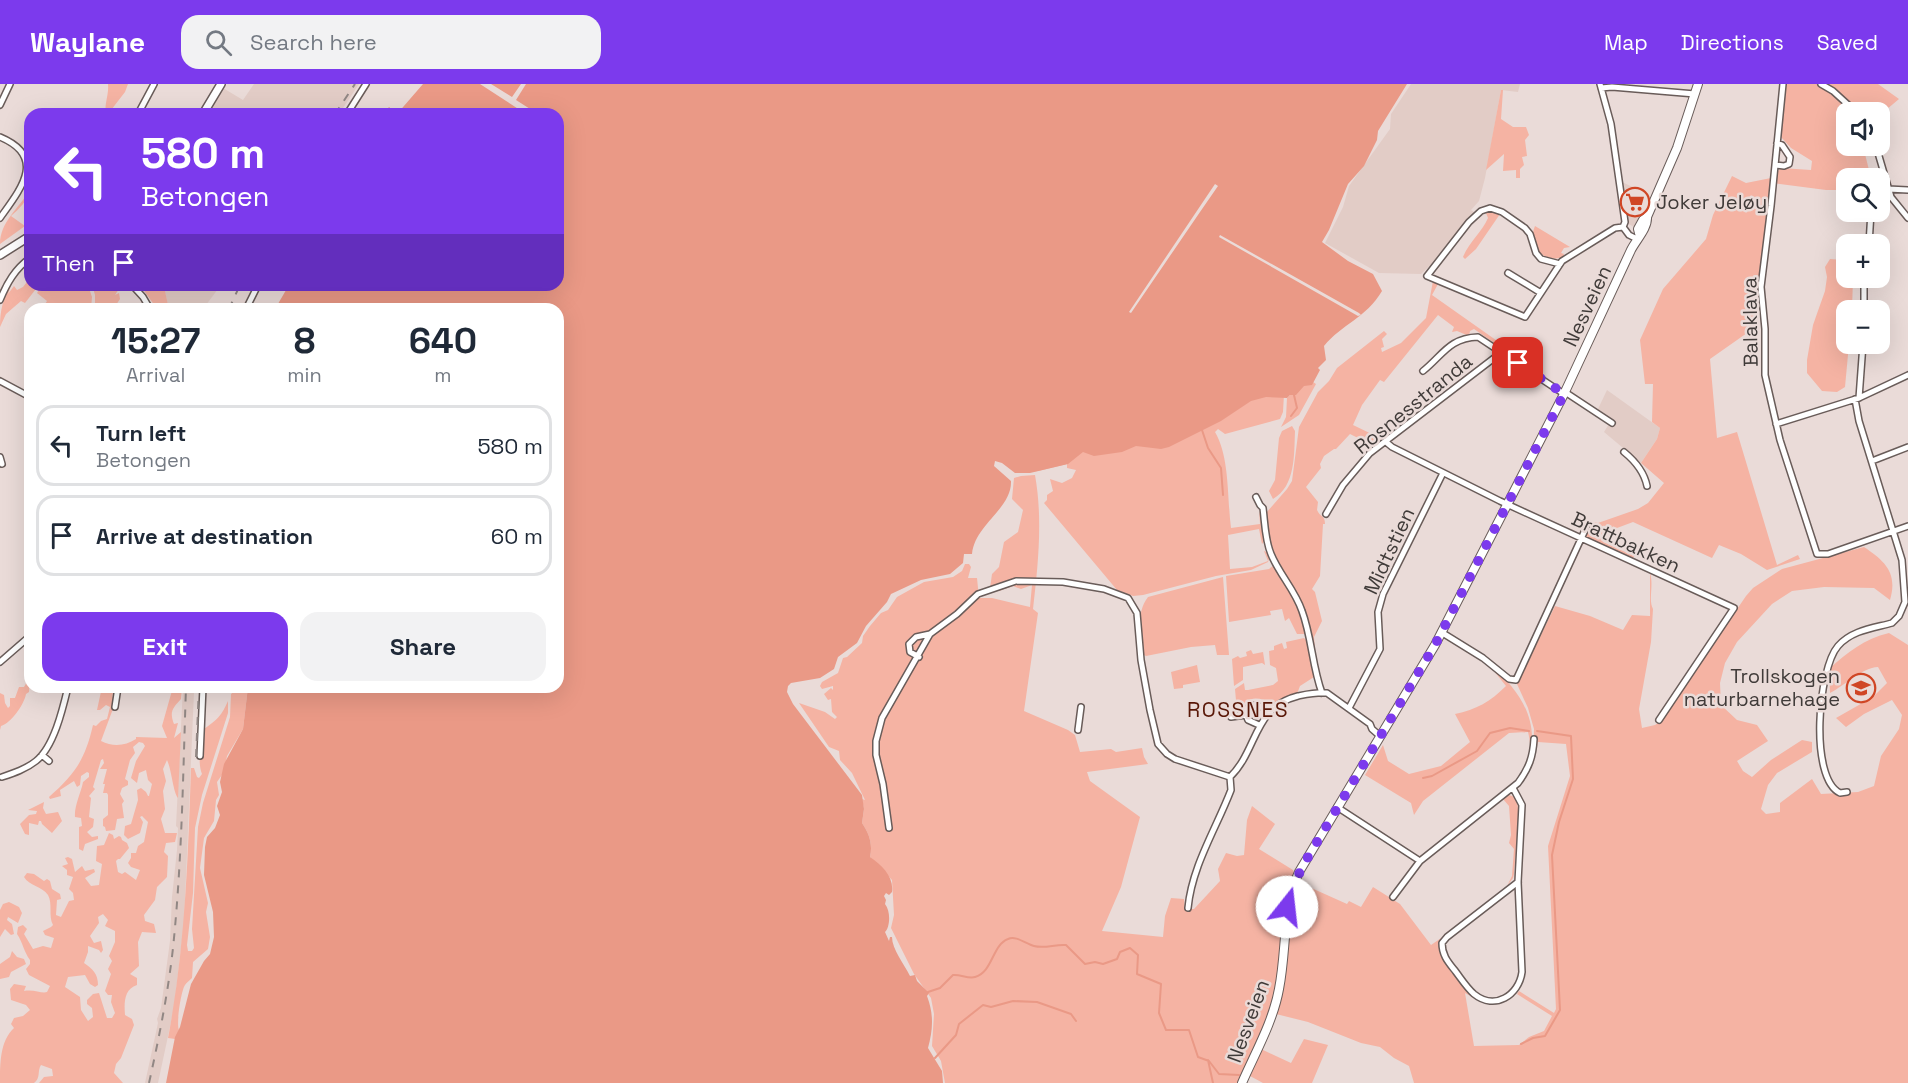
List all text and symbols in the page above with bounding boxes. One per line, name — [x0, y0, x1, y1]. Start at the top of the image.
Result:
search box — [181, 15, 601, 69]
text: Waylane — [30, 24, 145, 60]
icon: search — [202, 26, 235, 59]
text: Search here — [250, 28, 377, 56]
text: Map — [1604, 29, 1648, 56]
text: Directions — [1681, 29, 1784, 56]
text: Saved — [1817, 29, 1878, 56]
map controls — [1836, 102, 1890, 354]
button: sound — [1836, 102, 1890, 156]
text: 580 m — [141, 127, 265, 180]
icon: left — [42, 132, 120, 210]
button: search — [1836, 168, 1890, 222]
text: Betongen — [141, 179, 269, 214]
supermarket icon: Joker Jeløy — [1619, 186, 1651, 218]
place label: Joker Jeløy — [1656, 189, 1767, 215]
button: + — [1836, 234, 1890, 288]
icon: arrive — [107, 246, 140, 279]
text: Then — [42, 249, 95, 277]
street label: Nesveien — [1557, 261, 1617, 351]
street label: Balaklava — [1736, 277, 1764, 367]
button: − — [1836, 300, 1890, 354]
text: 15:27 — [111, 318, 200, 364]
text: 8 — [294, 318, 315, 364]
text: 640 — [409, 318, 477, 364]
pin — [1492, 337, 1543, 388]
icon: arrive — [1501, 346, 1534, 379]
street label: Rosnesstranda — [1348, 348, 1478, 460]
text: Arrival — [126, 362, 185, 388]
text: min — [287, 362, 322, 388]
text: m — [434, 362, 451, 388]
text: Turn left — [96, 419, 186, 447]
icon: left — [45, 429, 78, 462]
text: 580 m — [477, 432, 543, 460]
text: Betongen — [96, 447, 191, 473]
street label: Midtstien — [1358, 503, 1420, 599]
street label: Brattbakken — [1567, 505, 1685, 579]
icon: arrive — [45, 519, 78, 552]
text: Arrive at destination — [96, 522, 313, 550]
text: 60 m — [491, 522, 543, 550]
button: Exit — [42, 612, 288, 681]
button: Share — [300, 612, 546, 681]
place label: Trollskogen naturbarnehage — [1684, 663, 1840, 712]
school or university icon: Trollskogen naturbarnehage — [1845, 672, 1877, 704]
district label: ROSSNES — [1187, 696, 1289, 723]
position arrow — [1255, 875, 1319, 939]
street label: Nesveien — [1221, 976, 1275, 1066]

